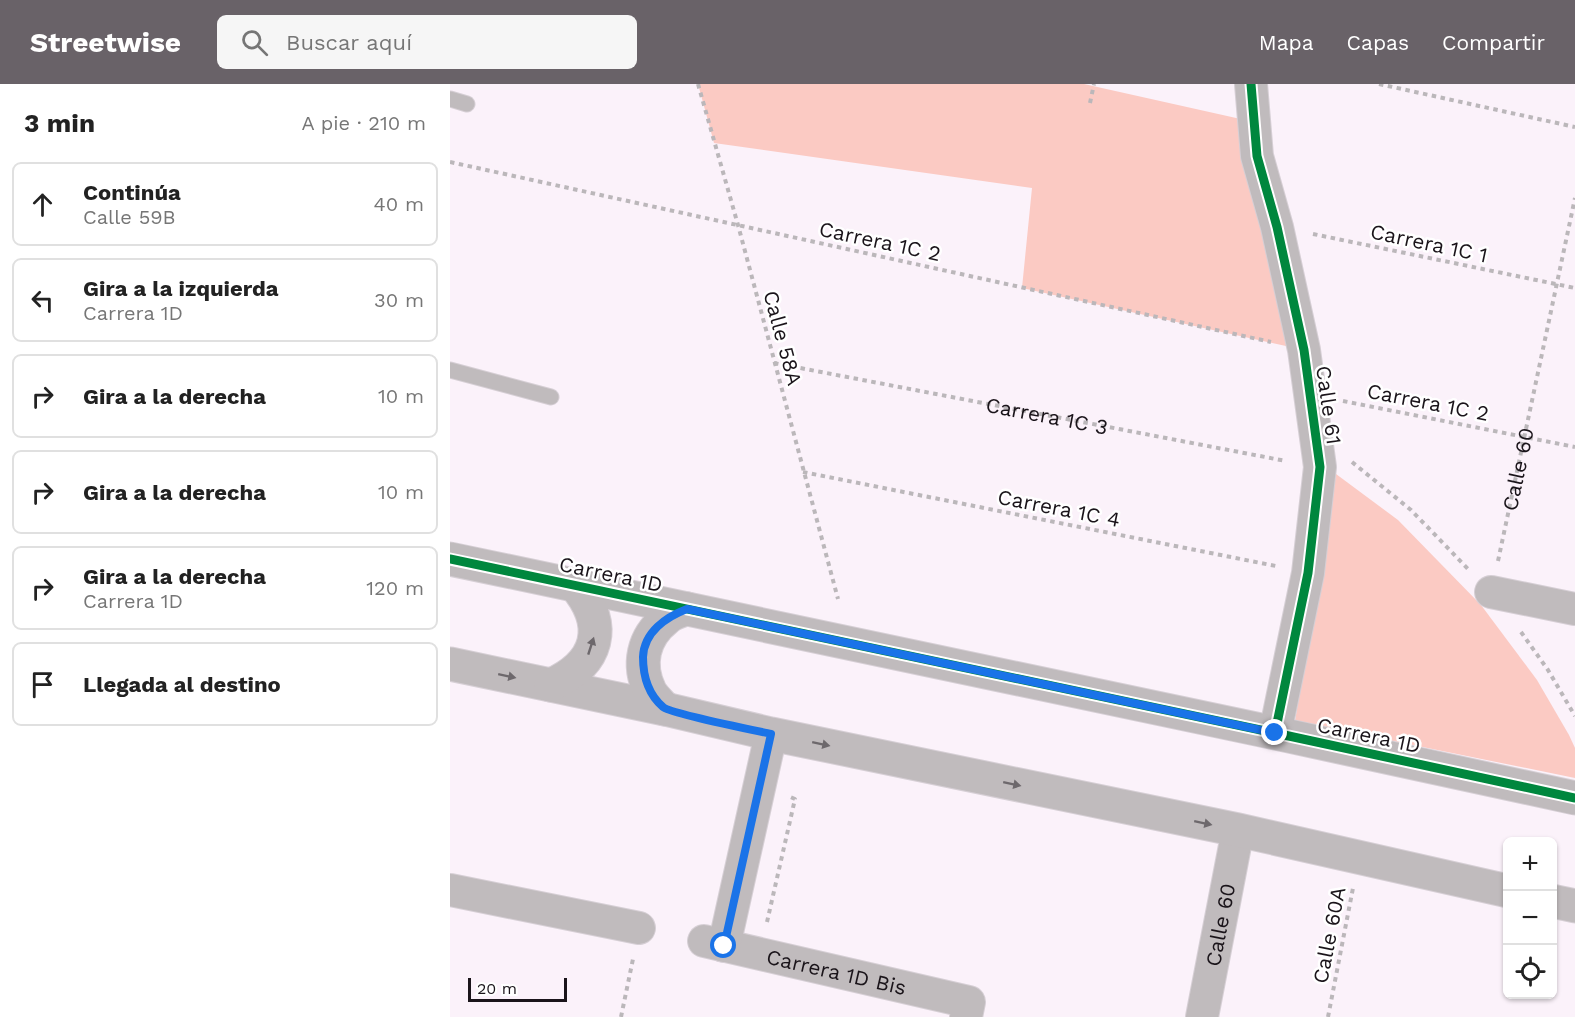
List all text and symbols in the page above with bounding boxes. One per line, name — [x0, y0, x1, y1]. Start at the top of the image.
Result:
search box — [217, 15, 637, 69]
text: Streetwise — [30, 26, 181, 59]
icon: search — [238, 26, 271, 59]
text: Buscar aquí — [286, 30, 412, 55]
text: Mapa — [1259, 30, 1314, 55]
text: Capas — [1347, 30, 1409, 55]
text: Compartir — [1442, 30, 1545, 55]
text: 3 min — [24, 108, 95, 138]
text: A pie · 210 m — [301, 111, 426, 135]
text: Continúa — [83, 180, 181, 205]
icon: ahead — [26, 188, 59, 221]
text: 40 m — [373, 192, 424, 216]
text: Calle 59B — [83, 205, 176, 229]
street label: Carrera 1C 2 — [817, 216, 943, 266]
street label: Carrera 1C 1 — [1368, 218, 1490, 268]
text: Gira a la izquierda — [83, 276, 279, 301]
icon: left — [26, 284, 59, 317]
text: 30 m — [374, 288, 424, 312]
street label: Calle 58A — [758, 288, 808, 388]
text: Carrera 1D — [83, 301, 183, 325]
street label: Calle 61 — [1311, 364, 1347, 446]
street label: Carrera 1C 2 — [1365, 378, 1491, 426]
icon: right — [26, 380, 59, 413]
text: Gira a la derecha — [83, 384, 266, 409]
text: 10 m — [378, 384, 424, 408]
street label: Carrera 1C 3 — [984, 391, 1110, 439]
street label: Calle 60 — [1497, 425, 1538, 513]
icon: right — [26, 476, 59, 509]
text: Gira a la derecha — [83, 480, 266, 505]
text: 10 m — [378, 480, 424, 504]
street label: Carrera 1C 4 — [996, 484, 1122, 532]
street label: Carrera 1D — [557, 551, 665, 597]
text: Gira a la derecha — [83, 564, 266, 589]
icon: right — [26, 572, 59, 605]
text: 120 m — [366, 576, 424, 600]
text: Carrera 1D — [83, 589, 183, 613]
one-way arrow — [587, 637, 596, 655]
icon: arrive — [26, 668, 59, 701]
text: Llegada al destino — [83, 672, 281, 697]
one-way arrow — [498, 672, 517, 681]
street label: Carrera 1D — [1315, 712, 1423, 758]
route end — [1261, 719, 1287, 745]
one-way arrow — [812, 740, 831, 749]
one-way arrow — [1003, 780, 1022, 789]
one-way arrow — [1194, 819, 1213, 828]
map controls — [1503, 837, 1557, 999]
button: + — [1503, 837, 1557, 891]
street label: Calle 60 — [1200, 881, 1240, 968]
street label: Calle 60A — [1307, 884, 1351, 986]
button: − — [1503, 891, 1557, 945]
route start — [710, 932, 736, 958]
street label: Carrera 1D Bis — [764, 943, 909, 1000]
button: locate — [1503, 945, 1557, 999]
scale bar — [468, 975, 567, 1002]
text: 20 m — [477, 979, 517, 998]

